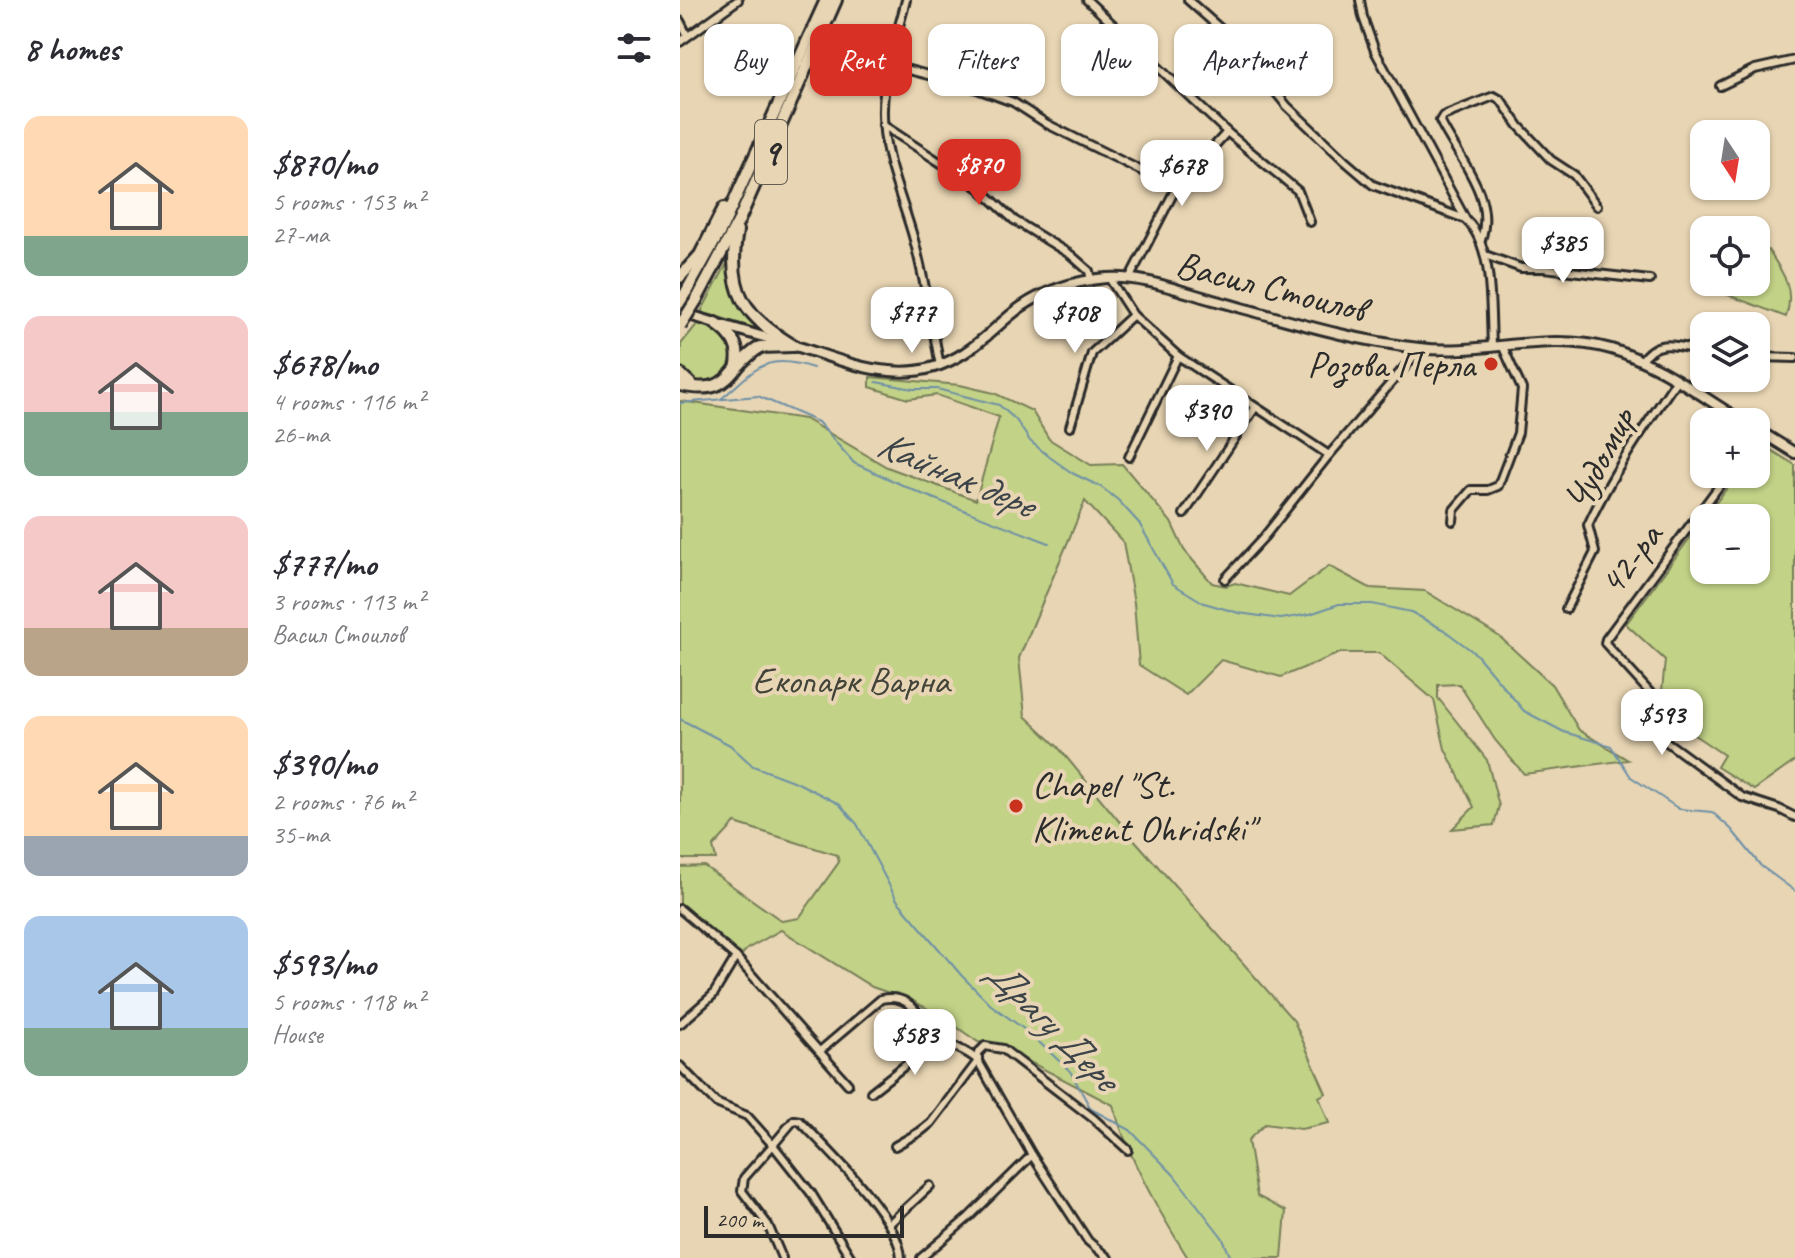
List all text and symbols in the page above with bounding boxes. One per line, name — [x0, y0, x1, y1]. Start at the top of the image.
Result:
chip: Buy — [704, 24, 794, 96]
chip: Rent — [810, 24, 912, 96]
chip: Filters — [928, 24, 1045, 96]
chip: New — [1061, 24, 1158, 96]
chip: Apartment — [1174, 24, 1333, 96]
icon: filters — [612, 26, 656, 70]
text: 8 homes — [24, 27, 120, 70]
road number: 9 — [755, 120, 787, 184]
north arrow — [1690, 120, 1770, 200]
map controls — [1690, 120, 1770, 584]
pin: $870 — [932, 139, 1026, 207]
pin: $678 — [1135, 140, 1229, 208]
text: $870/mo — [272, 142, 377, 185]
icon: home — [88, 148, 184, 244]
text: $870 — [956, 148, 1002, 181]
text: $678 — [1158, 149, 1206, 182]
text: 5 rooms · 153 m² — [272, 185, 424, 218]
button: locate — [1690, 216, 1770, 296]
pin: $385 — [1516, 217, 1610, 285]
text: 27-ма — [272, 218, 329, 251]
text: $385 — [1540, 226, 1586, 259]
street label: Васил Стоилов — [1171, 240, 1376, 334]
pin: $777 — [865, 287, 959, 355]
pin: $708 — [1028, 287, 1122, 355]
text: $777 — [889, 296, 935, 329]
text: $708 — [1052, 296, 1098, 329]
button: layers — [1690, 312, 1770, 392]
place label: Розова Перла — [1307, 341, 1478, 388]
text: $678/mo — [272, 342, 377, 385]
icon: home — [88, 348, 184, 444]
marker: Розова Перла — [1482, 355, 1500, 373]
text: 4 rooms · 116 m² — [272, 385, 424, 418]
pin: $390 — [1160, 385, 1254, 453]
text: $390 — [1184, 394, 1230, 427]
street label: Чудомир — [1553, 398, 1647, 518]
button: + — [1690, 408, 1770, 488]
text: 26-та — [272, 418, 329, 451]
water label: Кайнак дере — [870, 419, 1047, 531]
button: − — [1690, 504, 1770, 584]
street label: 42-ра — [1588, 512, 1674, 604]
text: $777/mo — [272, 542, 376, 585]
icon: home — [88, 548, 184, 644]
text: 3 rooms · 113 m² — [272, 585, 424, 618]
text: Васил Стоилов — [272, 618, 404, 651]
park label: Екопарк Варна — [752, 657, 952, 704]
pin: $593 — [1615, 689, 1709, 757]
text: $593 — [1639, 698, 1685, 731]
text: $390/mo — [272, 742, 376, 785]
icon: home — [88, 748, 184, 844]
place label: Chapel "St. Kliment Ohridski" — [1032, 761, 1261, 852]
text: 2 rooms · 76 m² — [272, 785, 413, 818]
marker: Chapel "St. Kliment Ohridski" — [1007, 797, 1025, 815]
text: 35-та — [272, 818, 329, 851]
text: $593/mo — [272, 942, 376, 985]
icon: home — [88, 948, 184, 1044]
water label: Драгу Дере — [975, 948, 1133, 1105]
text: 5 rooms · 118 m² — [272, 985, 424, 1018]
pin: $583 — [868, 1009, 962, 1077]
text: House — [272, 1018, 323, 1051]
text: $583 — [892, 1018, 938, 1051]
scale bar — [704, 1202, 904, 1238]
text: 200 m — [716, 1206, 763, 1234]

